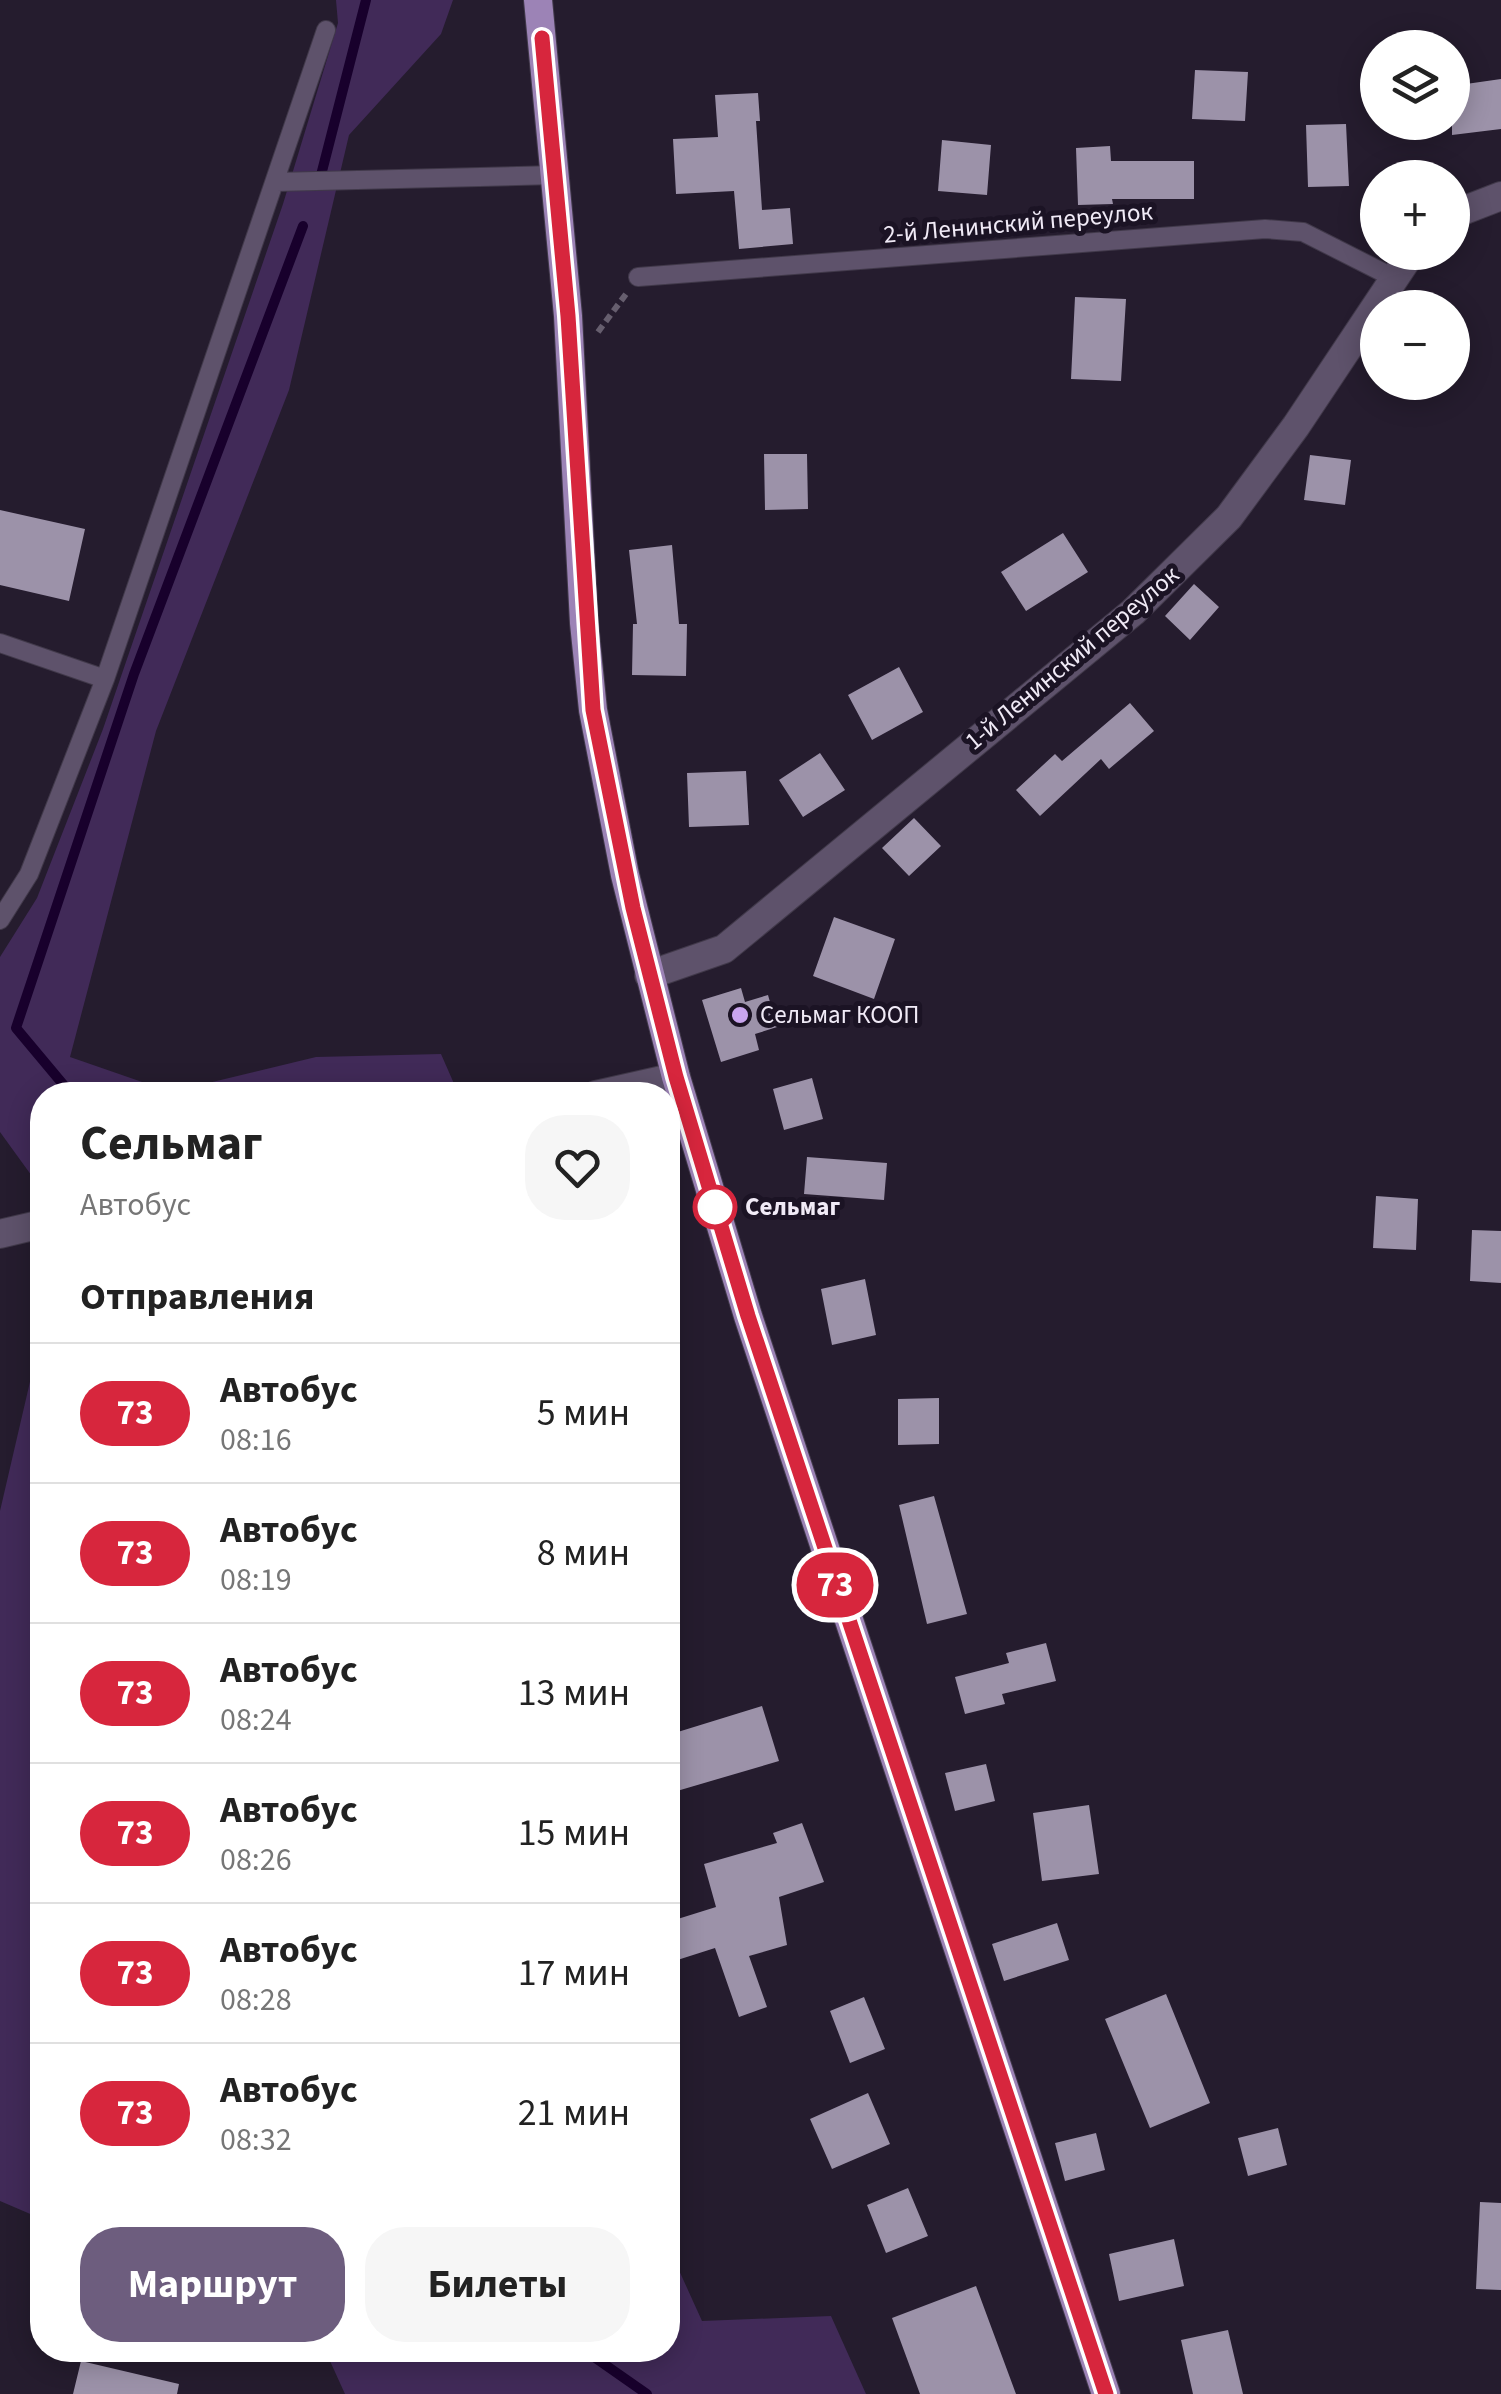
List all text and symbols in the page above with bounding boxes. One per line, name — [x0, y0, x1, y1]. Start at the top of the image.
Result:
map controls — [1360, 30, 1470, 400]
button: layers — [1360, 30, 1470, 140]
button: + — [1360, 160, 1470, 270]
street label: 2-й Ленинский переулок — [882, 193, 1155, 253]
button: − — [1360, 290, 1470, 400]
street label: 1-й Ленинский переулок — [957, 557, 1187, 759]
place label: Сельмаг КООП — [760, 997, 919, 1033]
marker: Сельмаг КООП — [729, 1004, 751, 1026]
text: Сельмаг — [80, 1110, 263, 1178]
button: heart — [525, 1115, 630, 1220]
text: Автобус — [80, 1182, 191, 1228]
marker: Сельмаг — [694, 1186, 736, 1228]
place label: Сельмаг — [745, 1189, 840, 1225]
text: Отправления — [80, 1270, 314, 1324]
text: Автобус — [220, 1363, 358, 1417]
text: 5 мин — [537, 1386, 630, 1440]
text: 73 — [117, 1388, 153, 1438]
text: 08:16 — [220, 1417, 292, 1463]
text: Автобус — [220, 1503, 358, 1557]
text: 8 мин — [537, 1526, 630, 1580]
text: 73 — [117, 1528, 153, 1578]
line badge: 73 — [790, 1552, 880, 1618]
text: 08:19 — [220, 1557, 292, 1603]
text: 73 — [817, 1560, 853, 1610]
text: Автобус — [220, 1643, 358, 1697]
text: 13 мин — [518, 1666, 630, 1720]
text: 73 — [117, 1668, 153, 1718]
text: 08:24 — [220, 1697, 292, 1743]
text: Автобус — [220, 1783, 358, 1837]
text: 15 мин — [518, 1806, 630, 1860]
text: 73 — [117, 1808, 153, 1858]
text: 08:26 — [220, 1837, 292, 1883]
text: Автобус — [220, 1923, 358, 1977]
text: 17 мин — [518, 1946, 630, 2000]
text: 73 — [117, 1948, 153, 1998]
text: 08:28 — [220, 1977, 292, 2023]
text: Автобус — [220, 2063, 358, 2117]
text: 21 мин — [518, 2086, 630, 2140]
text: 73 — [117, 2088, 153, 2138]
text: 08:32 — [220, 2117, 292, 2163]
button: Маршрут — [80, 2227, 345, 2342]
button: Билеты — [365, 2227, 630, 2342]

